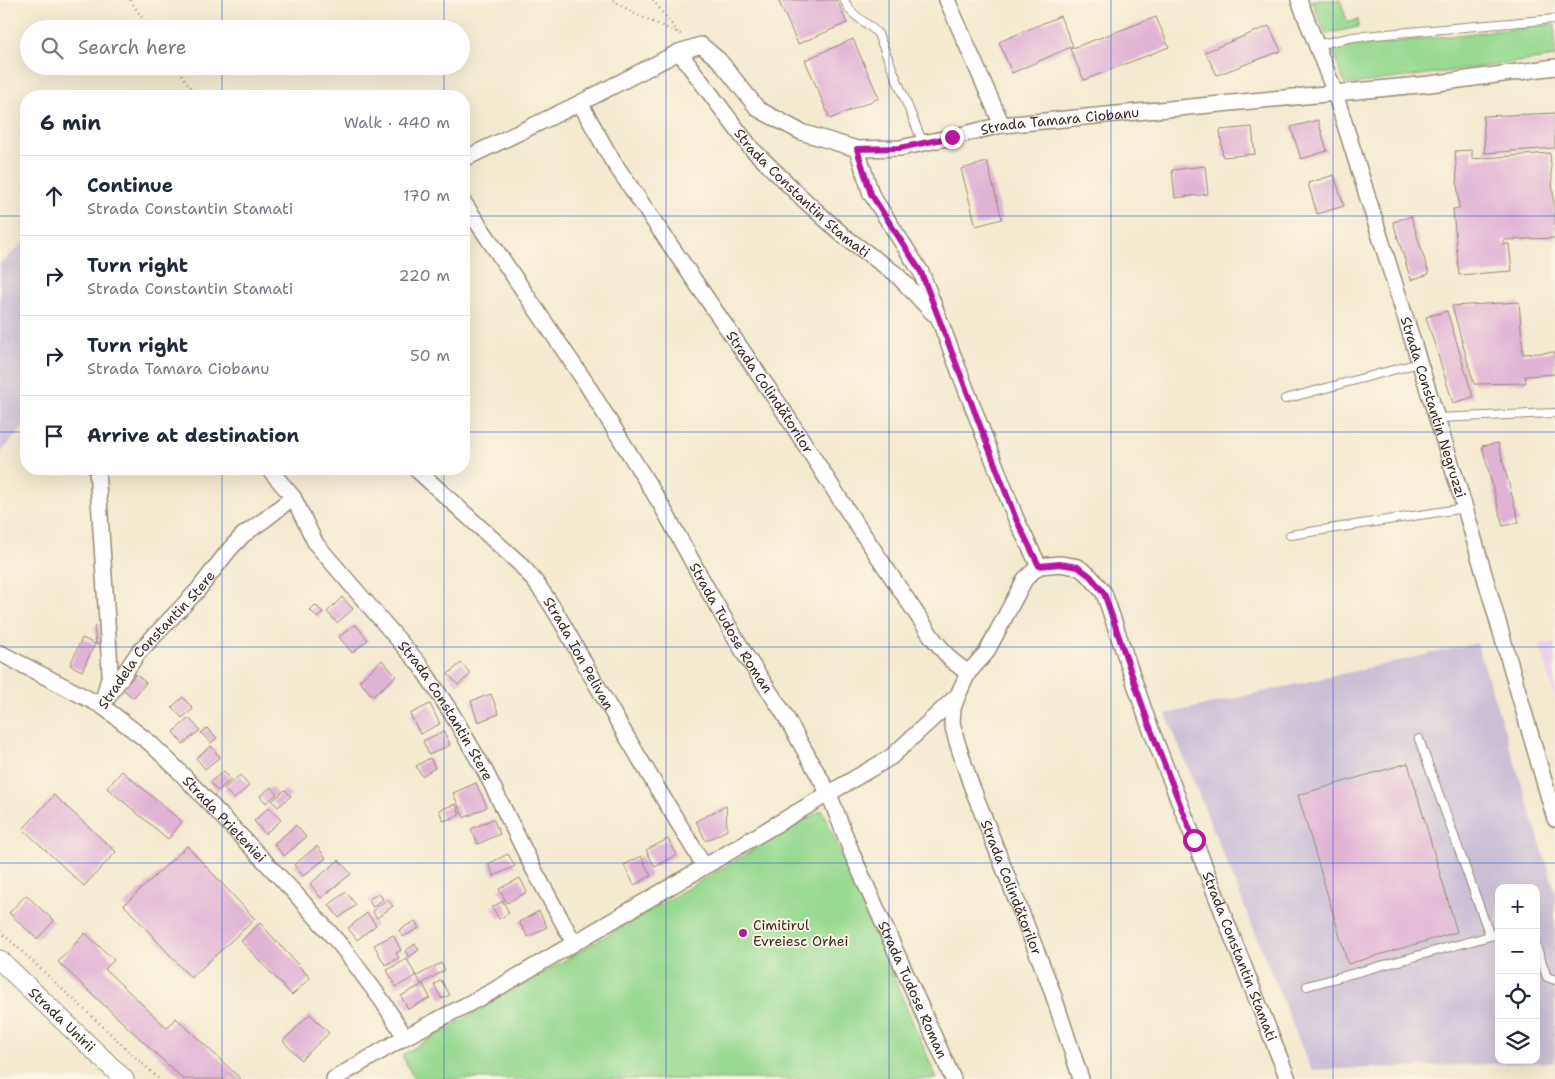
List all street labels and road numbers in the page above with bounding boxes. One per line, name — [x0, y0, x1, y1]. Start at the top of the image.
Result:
street label: Strada Tamara Ciobanu — [978, 103, 1140, 139]
street label: Strada Constantin Stamati — [730, 125, 874, 261]
street label: Strada Constantin Negruzzi — [1397, 314, 1470, 500]
street label: Strada Colindătorilor — [722, 327, 818, 457]
street label: Strada Tudose Roman — [685, 559, 777, 697]
street label: Stradela Constantin Stere — [94, 567, 219, 712]
street label: Strada Ion Pelivan — [539, 593, 618, 713]
street label: Strada Constantin Stere — [394, 637, 497, 783]
street label: Strada Prieteniei — [179, 772, 270, 866]
street label: Strada Colindătorilor — [977, 817, 1046, 958]
street label: Strada Constantin Stamati — [1198, 869, 1281, 1044]
street label: Strada Tudose Roman — [874, 918, 952, 1062]
street label: Strada Unirii — [25, 983, 99, 1056]

